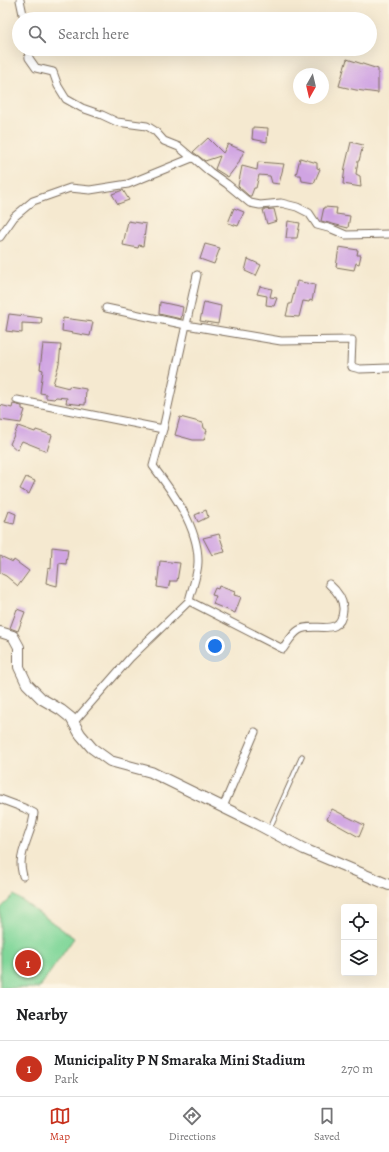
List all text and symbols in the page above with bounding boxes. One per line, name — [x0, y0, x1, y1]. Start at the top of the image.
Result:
search box — [12, 12, 377, 56]
icon: search — [26, 23, 48, 45]
text: Search here — [58, 24, 129, 44]
north arrow — [293, 68, 329, 104]
your location — [205, 636, 225, 656]
map controls — [341, 904, 377, 976]
button: locate — [341, 904, 377, 940]
button: layers — [341, 940, 377, 976]
pin: 1 — [15, 948, 41, 978]
text: Nearby — [16, 1003, 67, 1026]
text: Municipality P N Smaraka Mini Stadium — [54, 1050, 305, 1070]
text: 1 — [27, 1060, 31, 1077]
text: 270 m — [341, 1060, 373, 1077]
text: Park — [54, 1070, 78, 1087]
tab: Map — [49, 1105, 71, 1144]
tab: Directions — [169, 1105, 216, 1144]
tab: Saved — [314, 1105, 340, 1144]

